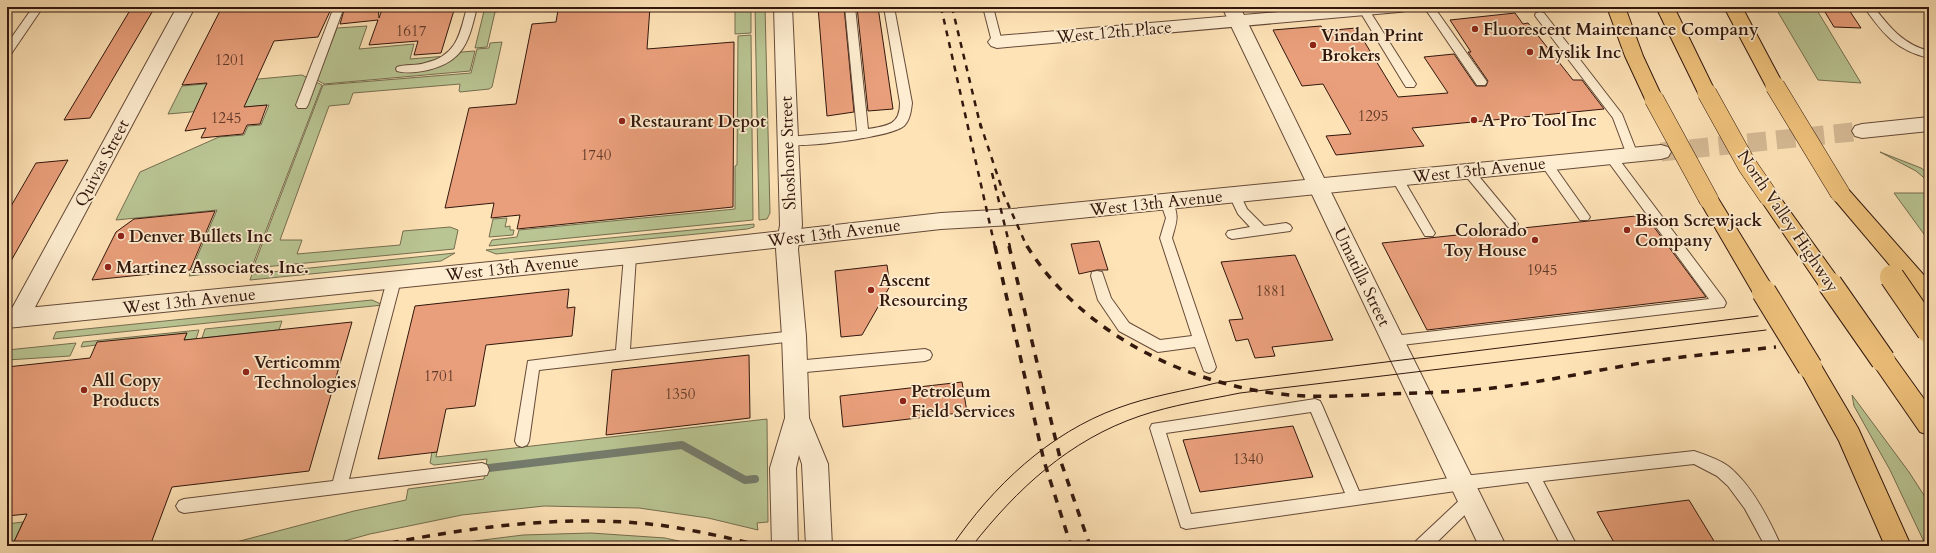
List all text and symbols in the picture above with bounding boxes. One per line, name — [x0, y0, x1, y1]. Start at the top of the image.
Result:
street label: West 12th Place — [1054, 15, 1173, 49]
place label: Fluorescent Maintenance Company — [1483, 18, 1759, 41]
house number: 1617 — [396, 21, 427, 41]
place label: Vindan Print Brokers — [1321, 24, 1423, 67]
marker: Fluorescent Maintenance Company — [1470, 24, 1480, 34]
marker: Vindan Print Brokers — [1308, 40, 1318, 50]
place label: Myslik Inc — [1538, 41, 1621, 64]
marker: Myslik Inc — [1525, 47, 1535, 57]
house number: 1201 — [215, 50, 245, 70]
street label: Shoshone Street — [774, 95, 801, 210]
house number: 1295 — [1358, 106, 1388, 126]
house number: 1245 — [211, 108, 241, 128]
place label: A Pro Tool Inc — [1482, 109, 1597, 132]
place label: Restaurant Depot — [630, 110, 766, 133]
street label: Quivas Street — [69, 115, 135, 211]
marker: A Pro Tool Inc — [1469, 115, 1479, 125]
marker: Restaurant Depot — [617, 116, 627, 126]
house number: 1740 — [581, 145, 612, 165]
street label: North Valley Highway — [1732, 145, 1844, 297]
street label: West 13th Avenue — [1410, 152, 1547, 189]
street label: West 13th Avenue — [1087, 185, 1224, 222]
place label: Bison Screwjack Company — [1635, 209, 1763, 252]
street label: West 13th Avenue — [765, 213, 902, 253]
place label: Colorado Toy House — [1443, 219, 1527, 262]
street label: Umatilla Street — [1328, 224, 1396, 331]
place label: Denver Bullets Inc — [129, 225, 272, 248]
marker: Bison Screwjack Company — [1622, 225, 1632, 235]
marker: Denver Bullets Inc — [116, 231, 126, 241]
marker: Colorado Toy House — [1530, 235, 1540, 245]
street label: West 13th Avenue — [443, 250, 580, 287]
place label: Martinez Associates, Inc. — [116, 256, 309, 279]
house number: 1945 — [1527, 260, 1557, 280]
marker: Martinez Associates, Inc. — [103, 262, 113, 272]
place label: Ascent Resourcing — [879, 269, 968, 312]
house number: 1881 — [1256, 281, 1286, 301]
street label: West 13th Avenue — [120, 283, 257, 320]
marker: Ascent Resourcing — [866, 285, 876, 295]
place label: Verticomm Technologies — [254, 351, 357, 394]
house number: 1701 — [424, 366, 454, 386]
marker: Verticomm Technologies — [241, 367, 251, 377]
place label: All Copy Products — [92, 369, 162, 412]
place label: Petroleum Field Services — [911, 380, 1015, 423]
house number: 1350 — [665, 384, 696, 404]
marker: All Copy Products — [79, 385, 89, 395]
marker: Petroleum Field Services — [898, 396, 908, 406]
house number: 1340 — [1233, 449, 1264, 469]

